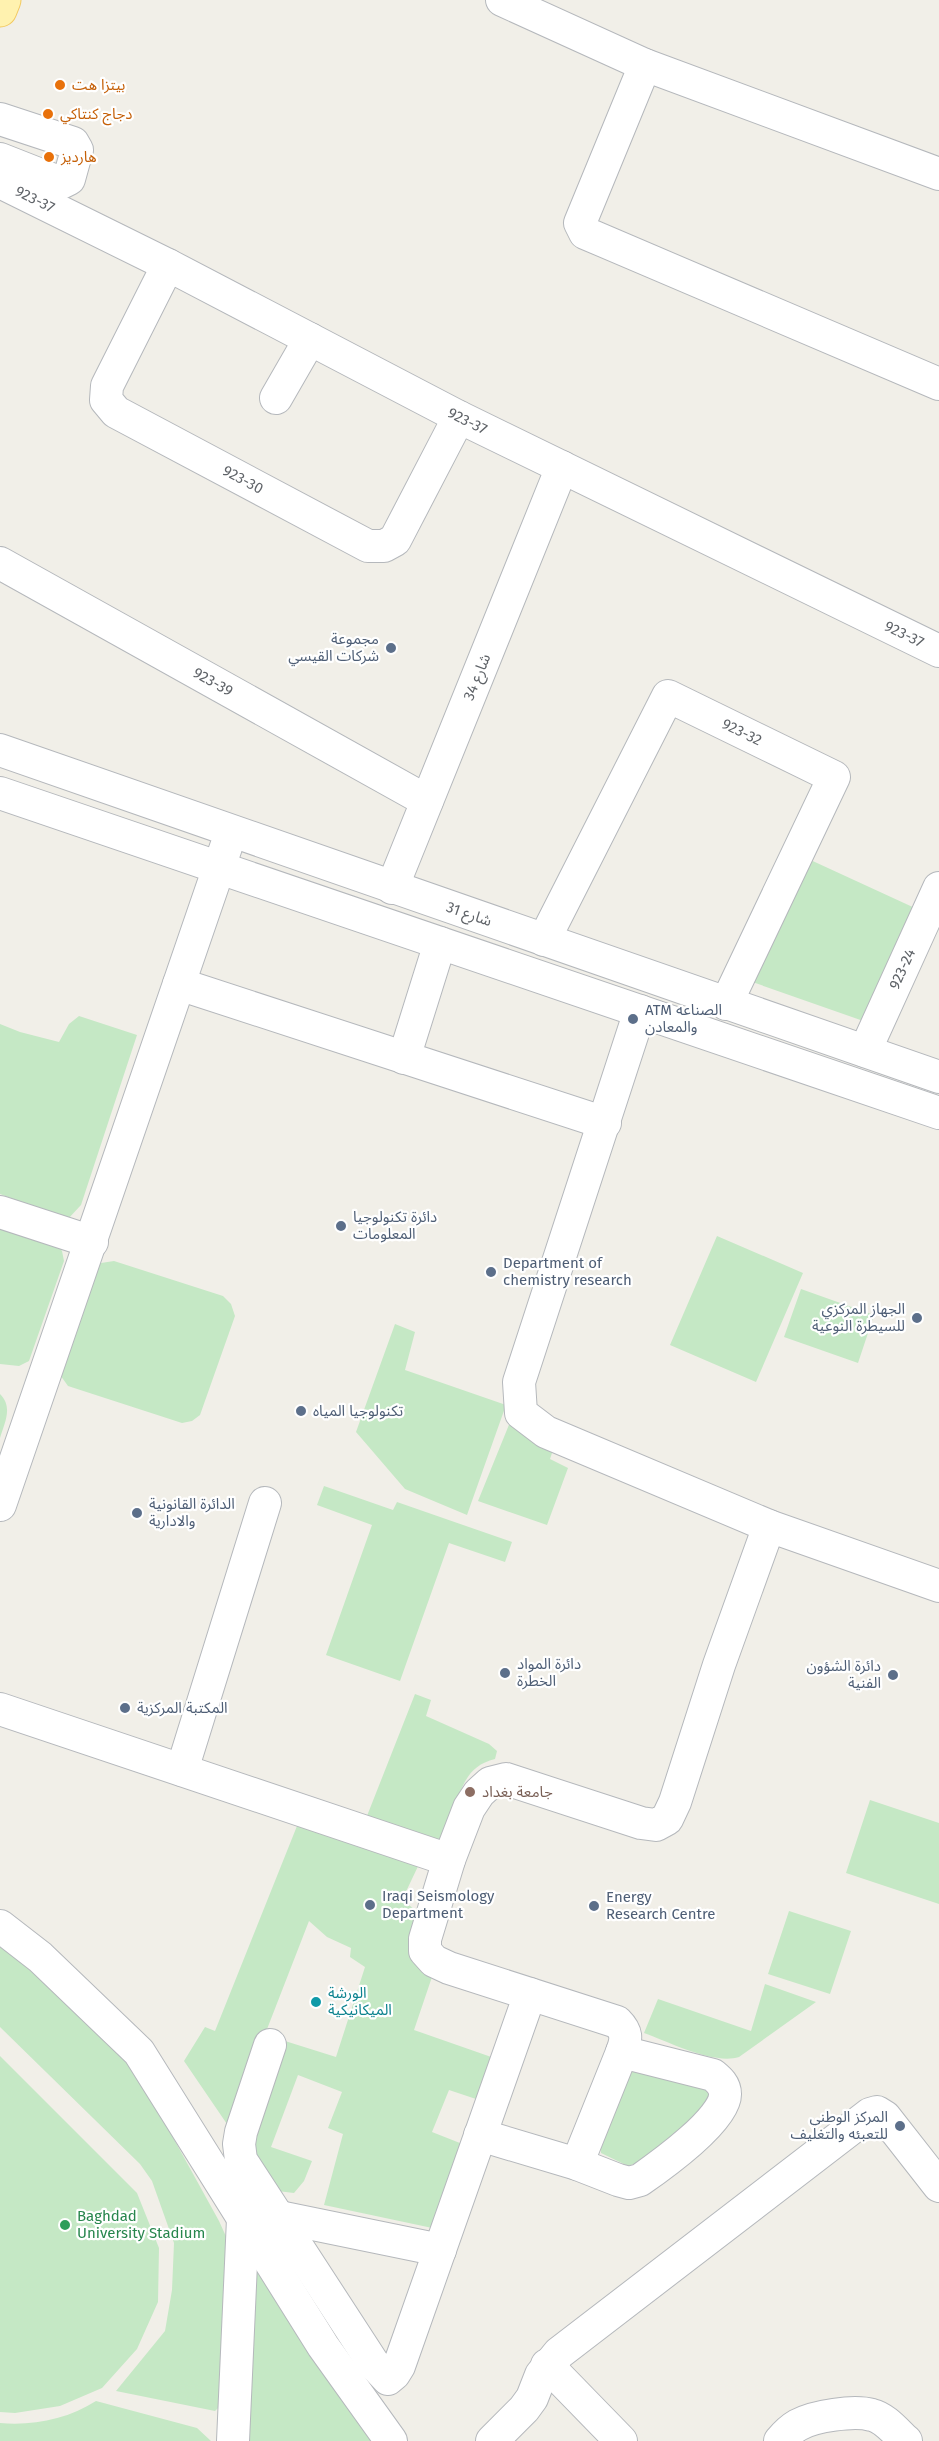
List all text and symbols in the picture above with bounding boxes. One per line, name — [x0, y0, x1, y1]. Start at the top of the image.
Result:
place label: بيتزا هت — [72, 76, 125, 94]
marker: بيتزا هت — [53, 78, 67, 92]
place label: دجاج كنتاكي — [60, 105, 132, 126]
marker: دجاج كنتاكي — [41, 107, 55, 121]
place label: هارديز — [60, 148, 97, 166]
marker: هارديز — [42, 150, 56, 164]
street label: 923-37 — [12, 182, 58, 217]
street label: 923-37 — [445, 404, 490, 438]
street label: 923-30 — [220, 461, 266, 498]
street label: 923-37 — [882, 617, 927, 651]
place label: مجموعة شركات القيسي — [288, 630, 379, 667]
marker: مجموعة شركات القيسي — [384, 641, 398, 655]
street label: شارع 34 — [460, 651, 497, 704]
street label: 923-39 — [190, 664, 236, 700]
street label: 923-32 — [719, 715, 765, 749]
street label: شارع 31 — [443, 898, 494, 933]
street label: 923-24 — [885, 946, 919, 992]
place label: ATM الصناعه والمعادن — [645, 1001, 722, 1036]
marker: ATM الصناعه والمعادن — [626, 1012, 640, 1026]
place label: دائرة تكنولوجيا المعلومات — [353, 1208, 437, 1243]
marker: دائرة تكنولوجيا المعلومات — [334, 1219, 348, 1233]
place label: Department of chemistry research — [503, 1254, 632, 1289]
marker: Department of chemistry research — [484, 1265, 498, 1279]
place label: الجهاز المركزي للسيطرة النوعية — [812, 1300, 905, 1335]
marker: الجهاز المركزي للسيطرة النوعية — [910, 1311, 924, 1325]
place label: تكنولوجيا المياه — [313, 1402, 403, 1420]
marker: تكنولوجيا المياه — [294, 1404, 308, 1418]
place label: الدائرة القانونية والادارية — [149, 1495, 235, 1530]
marker: الدائرة القانونية والادارية — [130, 1506, 144, 1520]
place label: دائرة المواد الخطرة — [517, 1655, 581, 1690]
place label: دائرة الشؤون الفنية — [807, 1657, 881, 1692]
marker: دائرة المواد الخطرة — [498, 1666, 512, 1680]
marker: دائرة الشؤون الفنية — [886, 1668, 900, 1682]
place label: المكتبة المركزية — [137, 1699, 228, 1717]
marker: المكتبة المركزية — [118, 1701, 132, 1715]
place label: جامعة بغداد — [482, 1783, 553, 1801]
marker: جامعة بغداد — [463, 1785, 477, 1799]
place label: Iraqi Seismology Department — [382, 1887, 495, 1922]
place label: Energy Research Centre — [606, 1888, 716, 1923]
marker: Iraqi Seismology Department — [363, 1898, 377, 1912]
marker: Energy Research Centre — [587, 1899, 601, 1913]
place label: الورشة الميكانيكية — [328, 1984, 392, 2019]
marker: الورشة الميكانيكية — [309, 1995, 323, 2009]
place label: المركز الوطني للتعبئه والتغليف — [790, 2108, 888, 2143]
marker: المركز الوطني للتعبئه والتغليف — [893, 2119, 907, 2133]
place label: Baghdad University Stadium — [77, 2207, 205, 2242]
marker: Baghdad University Stadium — [58, 2218, 72, 2232]

